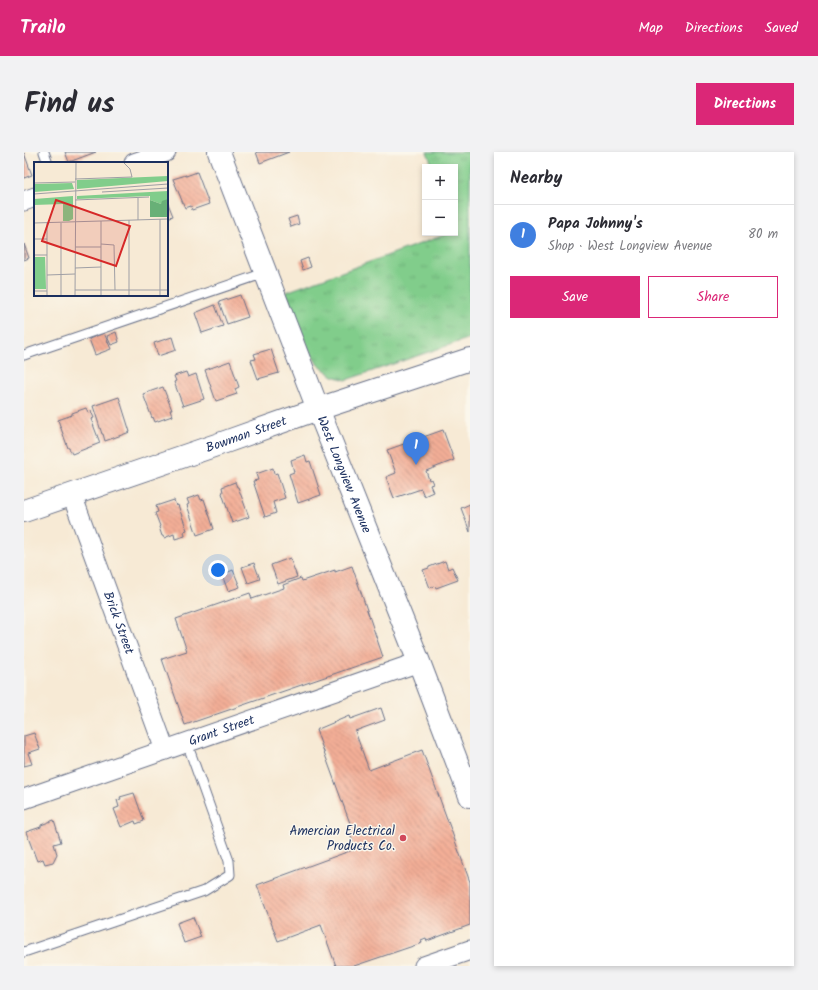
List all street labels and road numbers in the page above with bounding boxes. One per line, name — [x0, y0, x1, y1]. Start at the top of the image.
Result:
street label: Bowman Street — [203, 410, 290, 458]
street label: West Longview Avenue — [311, 413, 377, 536]
street label: Brick Street — [97, 588, 140, 658]
street label: Grant Street — [186, 709, 258, 752]

